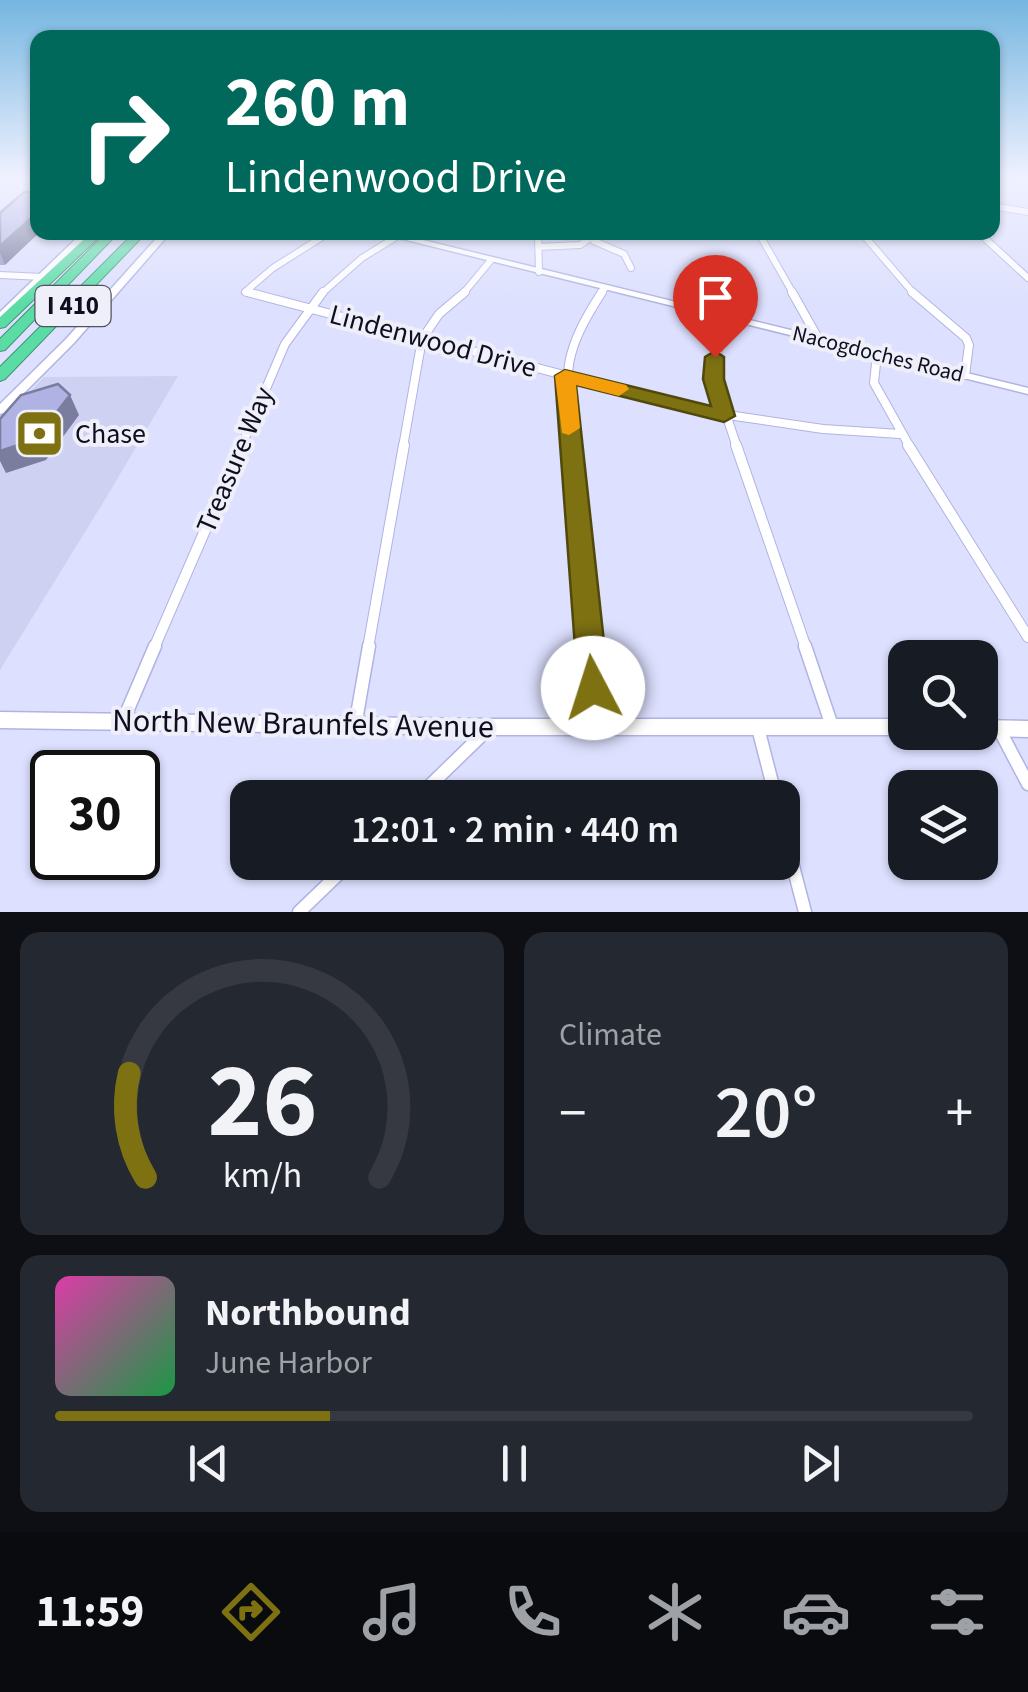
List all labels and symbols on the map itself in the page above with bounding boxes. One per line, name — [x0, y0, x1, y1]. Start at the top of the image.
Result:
pin — [673, 255, 758, 358]
road number: I 410 — [36, 286, 110, 326]
street label: Lindenwood Drive — [325, 294, 541, 388]
street label: Nacogdoches Road — [789, 317, 967, 391]
street label: Treasure Way — [186, 381, 284, 539]
bank icon: Chase — [14, 408, 66, 460]
place label: Chase — [75, 414, 146, 454]
position arrow — [541, 636, 645, 740]
street label: North New Braunfels Avenue — [112, 698, 494, 750]
speed limit sign: 30 — [30, 750, 160, 880]

